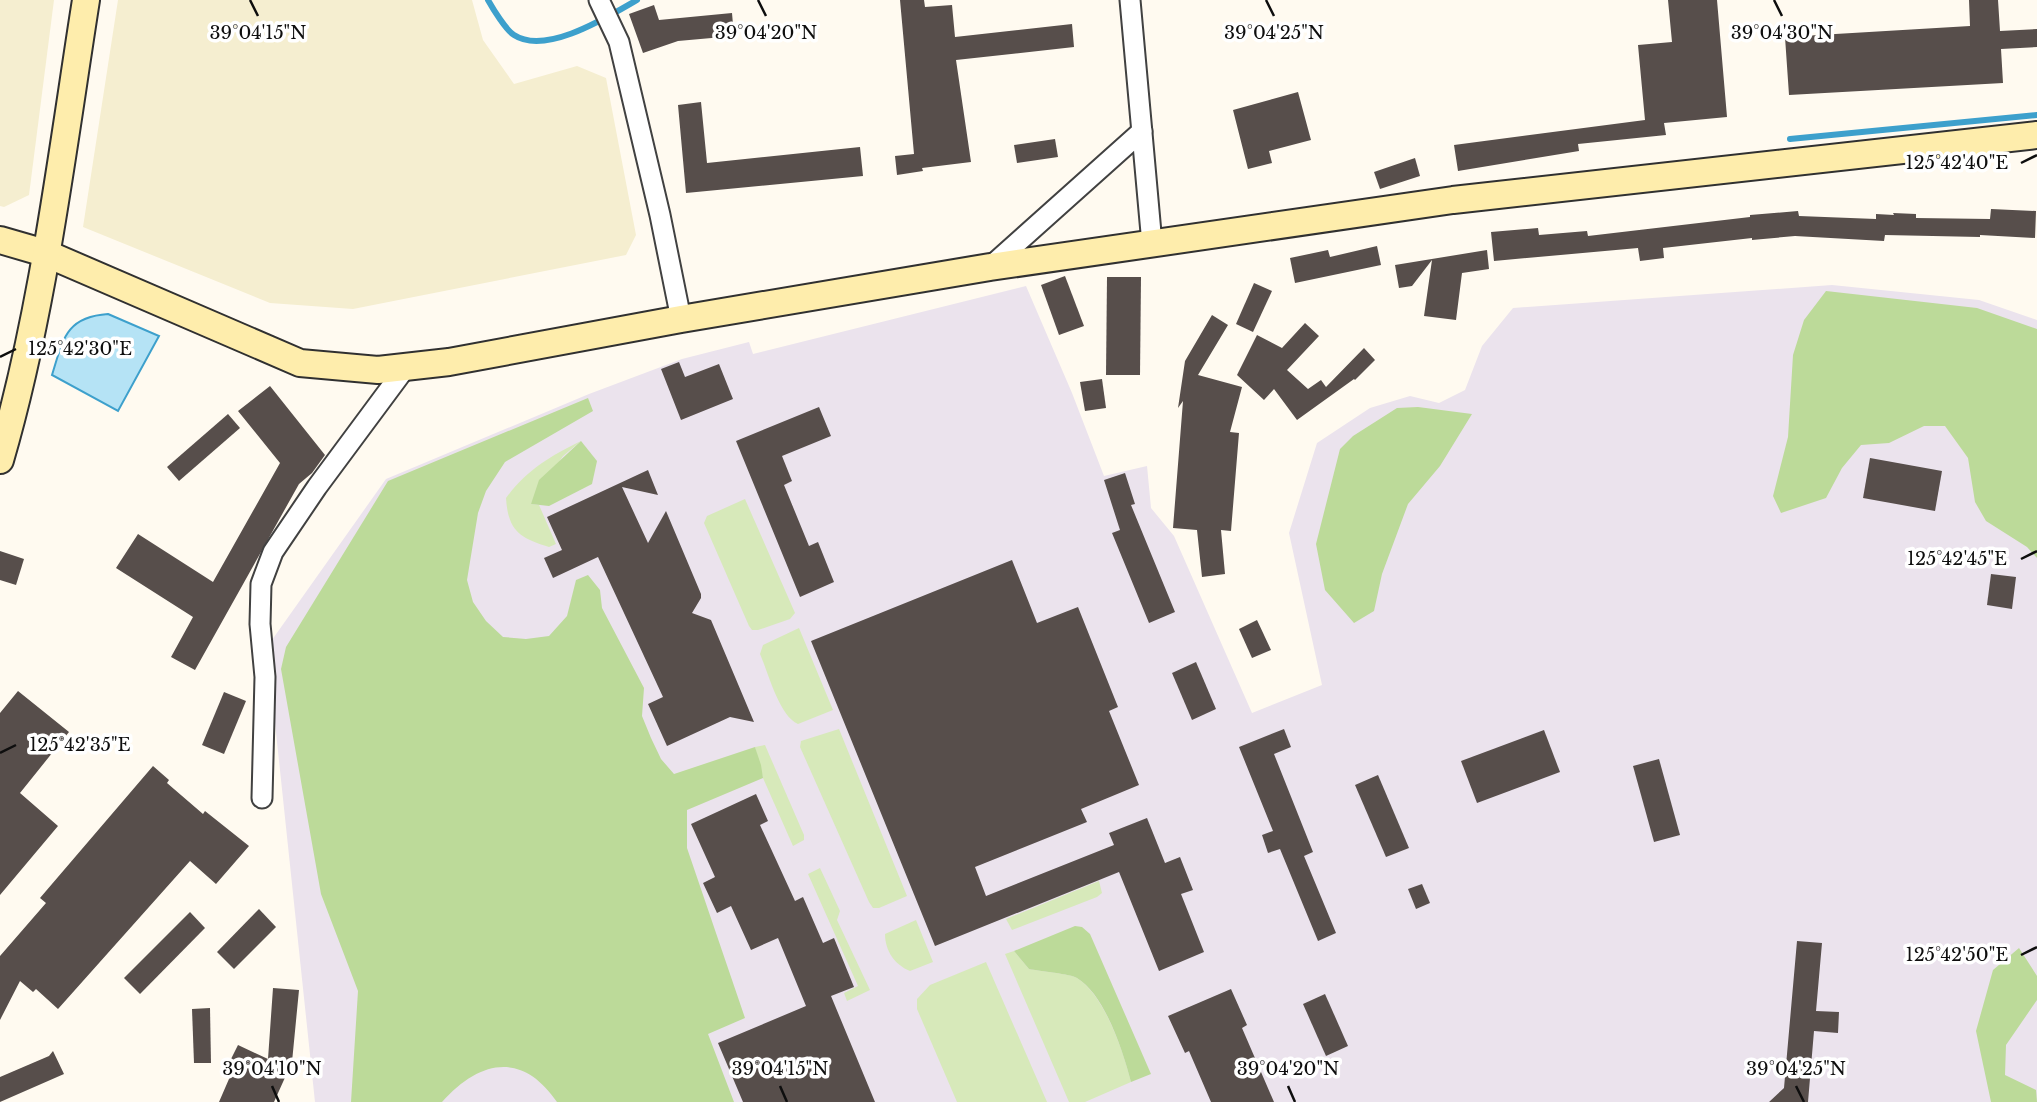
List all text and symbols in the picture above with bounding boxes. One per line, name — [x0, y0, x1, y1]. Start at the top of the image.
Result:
text: 39°04'15"N — [210, 22, 306, 44]
text: 39°04'20"N — [715, 22, 817, 44]
text: 39°04'25"N — [1224, 22, 1324, 44]
text: 39°04'30"N — [1731, 22, 1833, 44]
text: 125°42'40"E — [1906, 152, 2008, 174]
text: 125°42'30"E — [28, 338, 132, 360]
text: 125°42'45"E — [1907, 548, 2007, 570]
text: 125°42'35"E — [29, 734, 131, 756]
text: 125°42'50"E — [1906, 944, 2008, 966]
text: 39°04'10"N — [222, 1058, 322, 1080]
text: 39°04'15"N — [732, 1058, 828, 1080]
text: 39°04'20"N — [1237, 1058, 1339, 1080]
text: 39°04'25"N — [1746, 1058, 1846, 1080]

